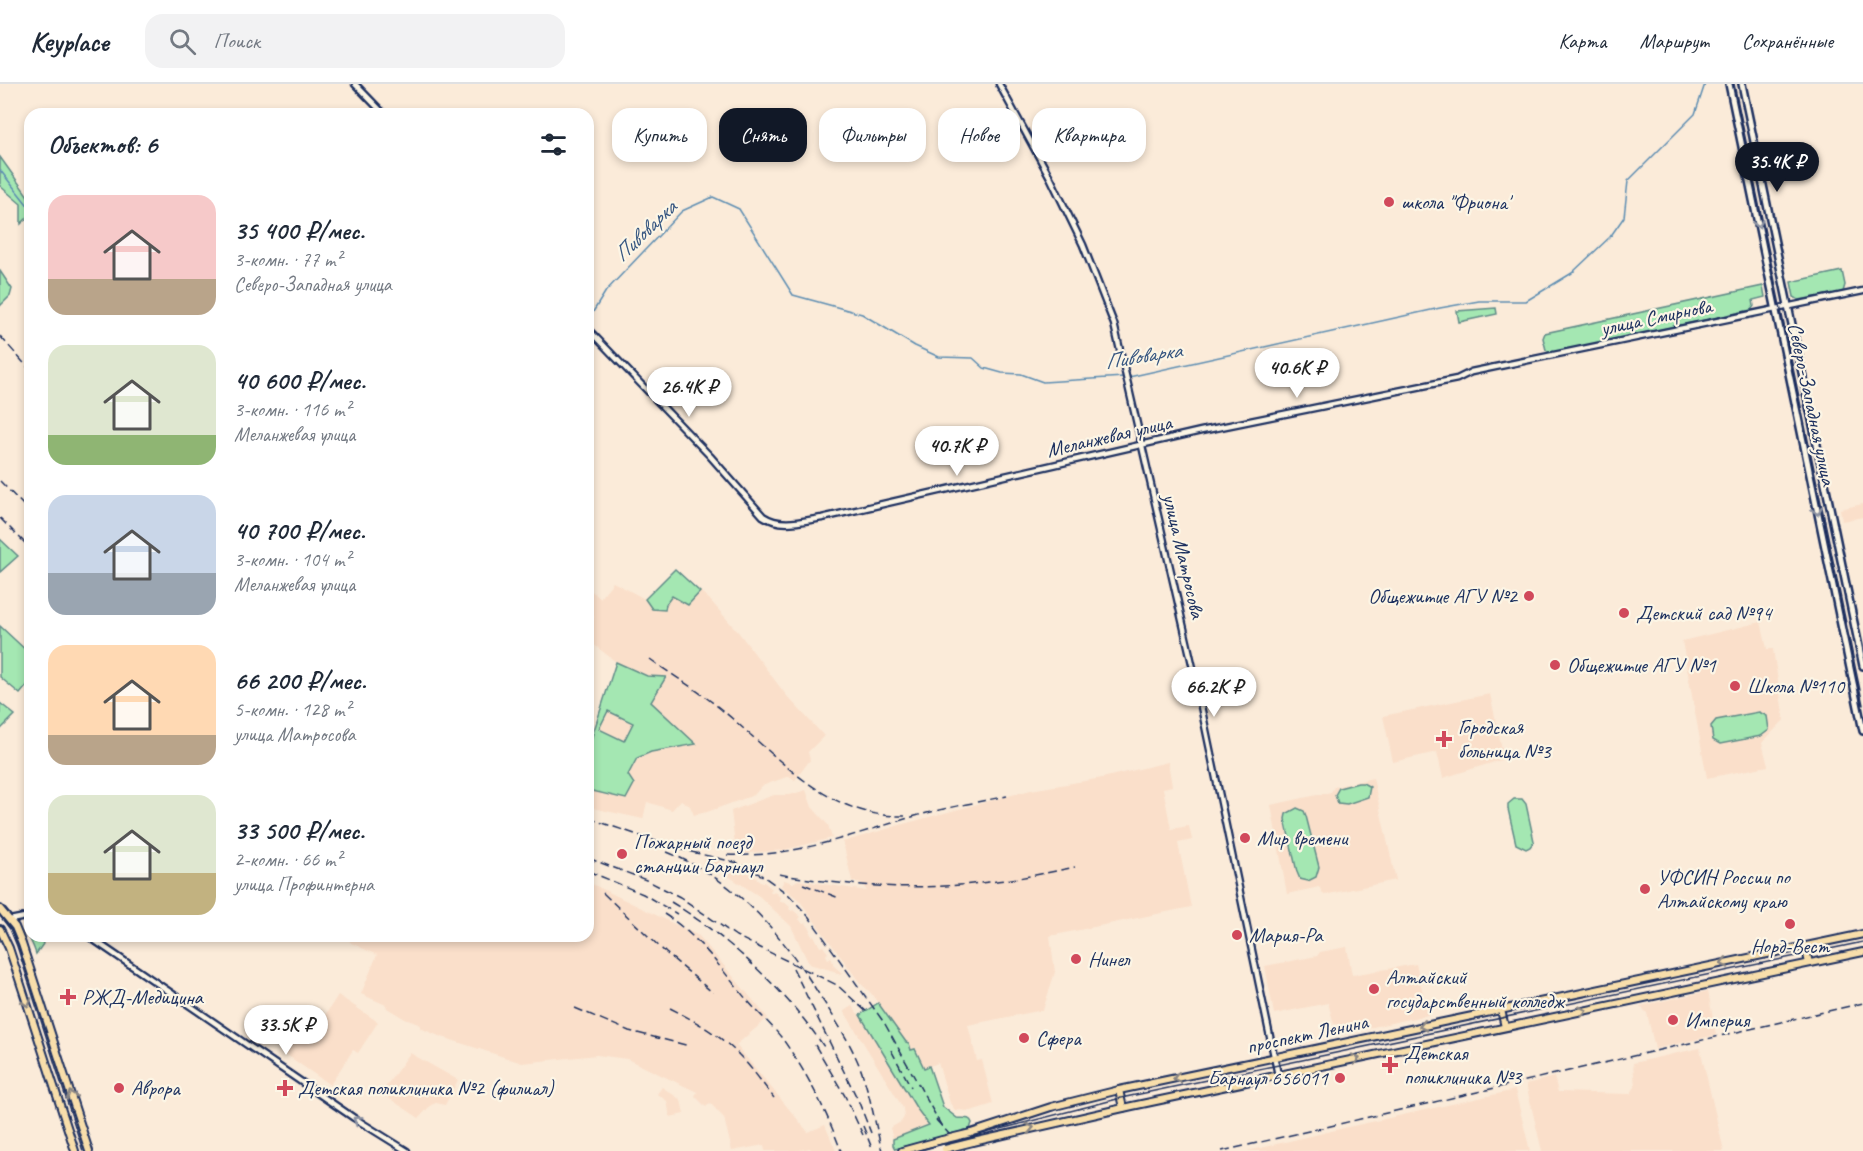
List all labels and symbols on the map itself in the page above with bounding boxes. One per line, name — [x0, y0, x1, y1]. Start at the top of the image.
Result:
pin: 35.4K ₽ — [1722, 142, 1832, 193]
place label: школа "Фриона' — [1401, 189, 1514, 215]
water label: Пивоварка — [607, 192, 684, 268]
marker: школа "Фриона' — [1382, 195, 1396, 209]
one-way arrow — [1751, 218, 1764, 228]
street label: улица Смирнова — [1596, 292, 1716, 342]
street label: Северо-Западная улица — [1782, 320, 1842, 489]
water label: Пивоварка — [1103, 336, 1186, 376]
pin: 40.6K ₽ — [1242, 348, 1352, 399]
pin: 26.4K ₽ — [634, 367, 744, 418]
street label: Меланжевая улица — [1044, 409, 1176, 463]
pin: 40.7K ₽ — [902, 426, 1012, 477]
street label: улица Матросова — [1157, 489, 1211, 623]
one-way arrow — [1810, 506, 1823, 516]
place label: Общежитие АГУ №2 — [1368, 583, 1519, 609]
marker: Общежитие АГУ №2 — [1522, 589, 1536, 603]
place label: Детский сад №94 — [1636, 600, 1774, 626]
marker: Детский сад №94 — [1617, 606, 1631, 620]
place label: Общежитие АГУ №1 — [1567, 652, 1717, 678]
marker: Общежитие АГУ №1 — [1548, 658, 1562, 672]
pin: 66.2K ₽ — [1159, 667, 1269, 718]
place label: Школа №110 — [1747, 673, 1846, 699]
marker: Школа №110 — [1728, 679, 1742, 693]
place label: Городская больница №3 — [1458, 714, 1552, 764]
marker: Городская больница №3 — [1435, 730, 1453, 748]
place label: Мир времени — [1257, 825, 1349, 851]
place label: Пожарный поезд станции Барнаул — [634, 829, 764, 879]
marker: Мир времени — [1238, 831, 1252, 845]
marker: Пожарный поезд станции Барнаул — [615, 847, 629, 861]
place label: УФСИН России по Алтайскому краю — [1657, 864, 1792, 914]
marker: УФСИН России по Алтайскому краю — [1638, 882, 1652, 896]
marker: Норд-Вест — [1783, 917, 1797, 931]
place label: Мария-Ра — [1249, 922, 1324, 948]
marker: Мария-Ра — [1230, 928, 1244, 942]
place label: Норд-Вест — [1751, 933, 1830, 959]
place label: Нинел — [1088, 946, 1131, 972]
marker: Нинел — [1069, 952, 1083, 966]
one-way arrow — [1719, 956, 1729, 969]
place label: Алтайский государственный колледж — [1386, 964, 1566, 1014]
marker: Алтайский государственный колледж — [1367, 982, 1381, 996]
place label: РЖД-Медицина — [82, 984, 205, 1010]
marker: РЖД-Медицина — [59, 988, 77, 1006]
one-way arrow — [20, 997, 33, 1008]
pin: 33.5K ₽ — [231, 1005, 341, 1056]
one-way arrow — [1578, 1005, 1588, 1018]
place label: Империя — [1685, 1007, 1751, 1033]
street label: проспект Ленина — [1244, 1008, 1372, 1060]
marker: Империя — [1666, 1013, 1680, 1027]
one-way arrow — [1419, 1019, 1429, 1032]
place label: Сфера — [1036, 1025, 1082, 1051]
marker: Сфера — [1017, 1031, 1031, 1045]
place label: Детская поликлиника №3 — [1404, 1040, 1523, 1090]
one-way arrow — [1351, 1053, 1361, 1066]
marker: Детская поликлиника №3 — [1381, 1056, 1399, 1074]
place label: Барнаул 656011 — [1208, 1065, 1330, 1091]
one-way arrow — [1172, 1071, 1182, 1084]
marker: Барнаул 656011 — [1333, 1071, 1347, 1085]
place label: Аврора — [131, 1075, 181, 1101]
place label: Детская поликлиника №2 (филиал) — [298, 1075, 555, 1101]
marker: Детская поликлиника №2 (филиал) — [276, 1079, 294, 1097]
marker: Аврора — [112, 1081, 126, 1095]
one-way arrow — [66, 1090, 78, 1101]
one-way arrow — [353, 1116, 364, 1127]
one-way arrow — [1025, 1122, 1035, 1135]

